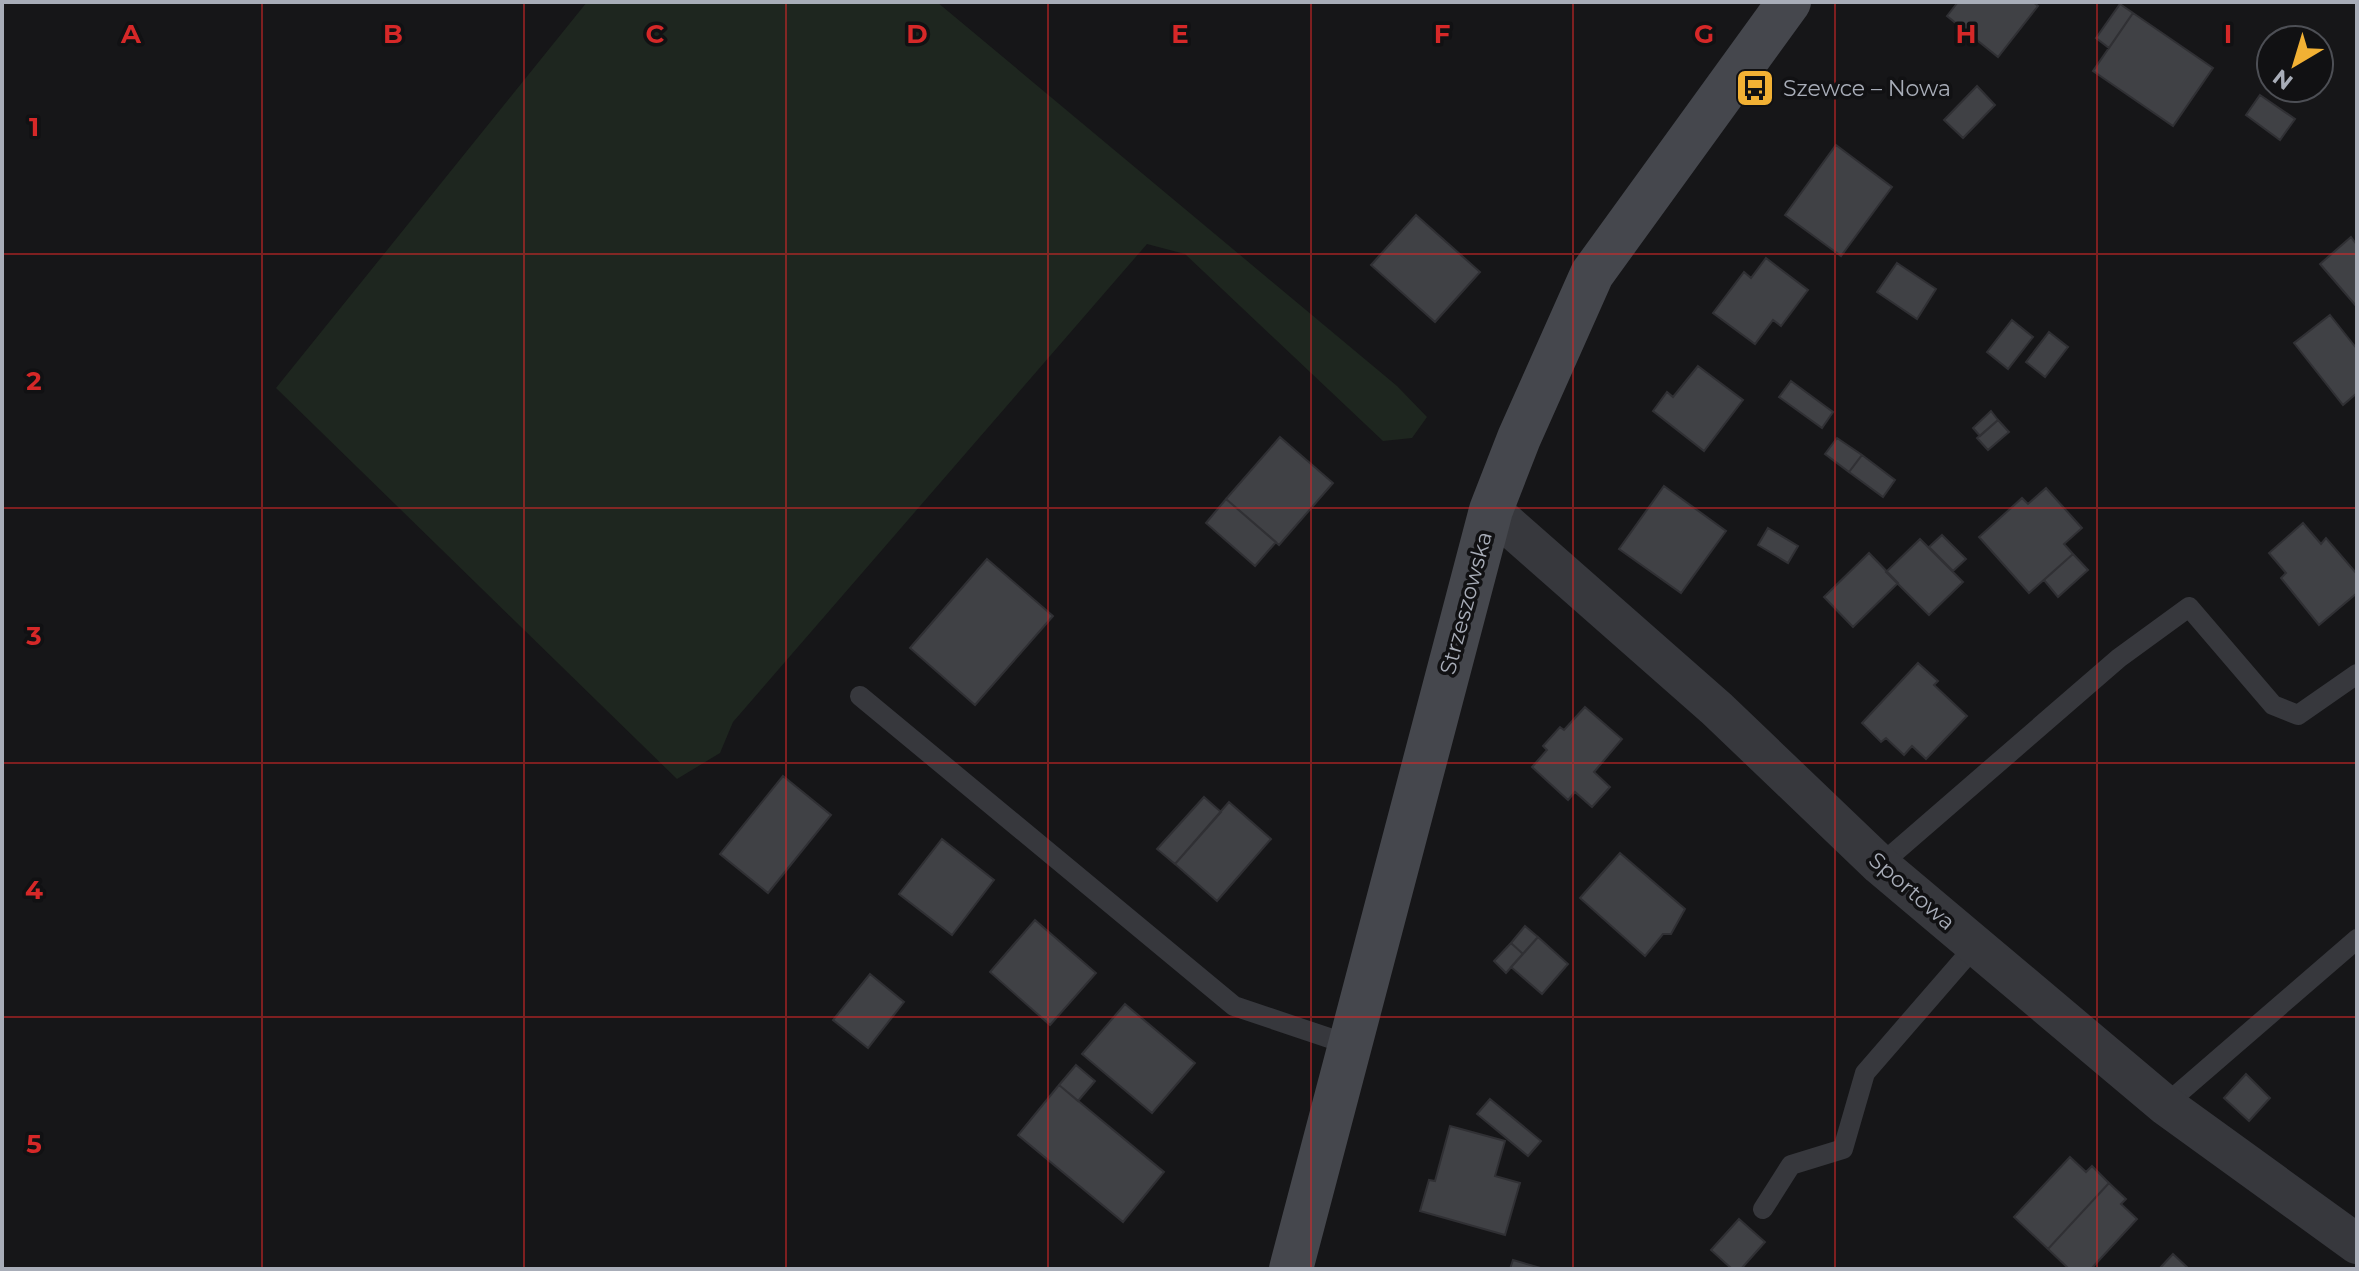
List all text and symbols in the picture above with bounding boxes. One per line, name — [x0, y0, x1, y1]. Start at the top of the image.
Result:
text: A — [120, 18, 142, 50]
text: B — [383, 18, 403, 50]
text: C — [646, 18, 665, 50]
text: D — [906, 18, 928, 50]
text: E — [1171, 18, 1189, 50]
text: F — [1434, 18, 1450, 50]
text: G — [1694, 18, 1714, 50]
text: H — [1955, 18, 1977, 50]
text: I — [2224, 18, 2232, 50]
north arrow — [2255, 24, 2335, 104]
text: N — [2268, 63, 2298, 95]
bus stop icon: Szewce – Nowa — [1734, 67, 1776, 109]
place label: Szewce – Nowa — [1783, 75, 1951, 102]
text: 1 — [29, 111, 39, 143]
text: 2 — [26, 365, 42, 397]
street label: Strzeszowska — [1434, 529, 1498, 677]
text: 3 — [25, 620, 42, 652]
street label: Sportowa — [1863, 846, 1961, 936]
text: 4 — [25, 874, 43, 906]
text: 5 — [26, 1128, 42, 1160]

